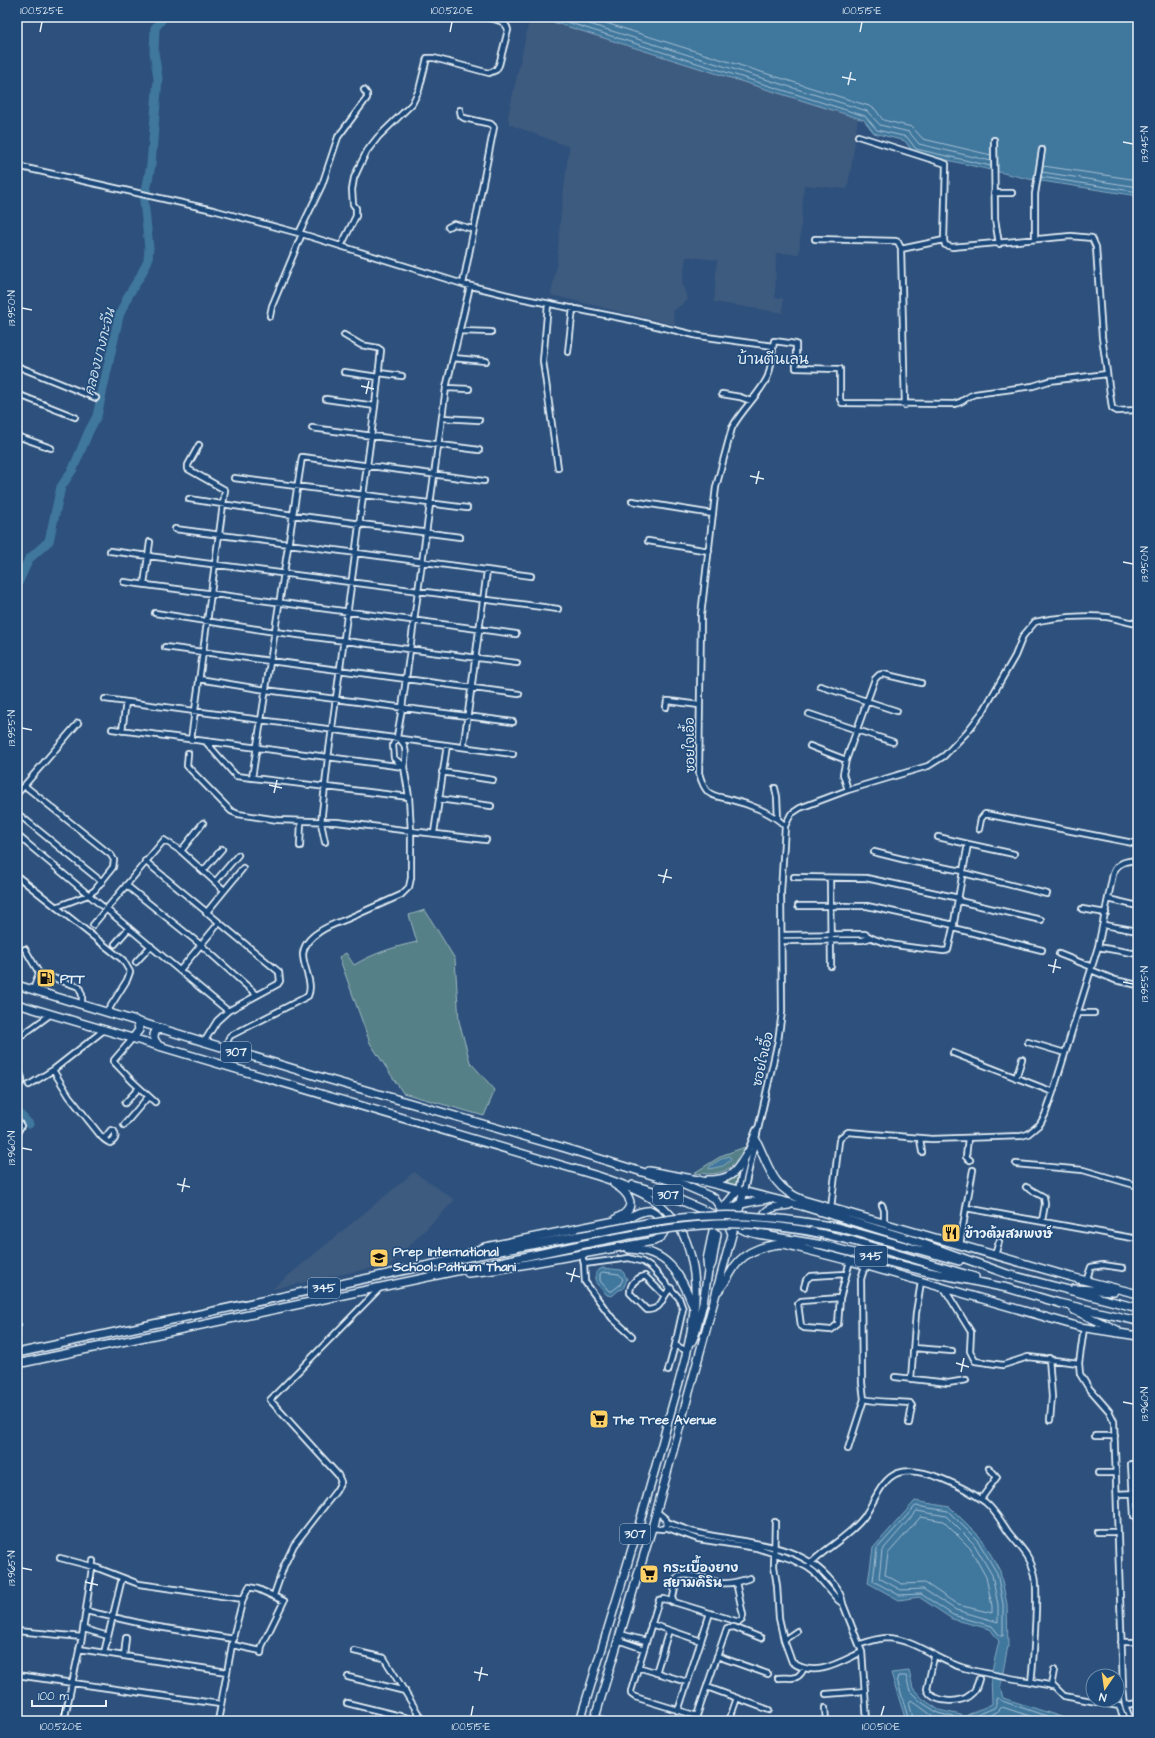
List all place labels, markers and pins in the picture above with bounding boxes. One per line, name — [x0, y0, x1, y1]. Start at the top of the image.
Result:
fuel station icon: PTT — [35, 967, 57, 989]
place label: PTT — [60, 970, 85, 988]
restaurant icon: ข้าวต้มสมพงษ์ — [940, 1222, 962, 1244]
place label: ข้าวต้มสมพงษ์ — [965, 1225, 1053, 1243]
place label: Prep International School Pathum Thani — [392, 1243, 517, 1276]
school or university icon: Prep International School Pathum Thani — [368, 1247, 390, 1269]
supermarket icon: The Tree Avenue — [588, 1408, 610, 1430]
place label: The Tree Avenue — [612, 1411, 717, 1429]
place label: กระเบื้องยาง สยามคิริน — [663, 1555, 738, 1592]
supermarket icon: กระเบื้องยาง สยามคิริน — [638, 1563, 660, 1585]

